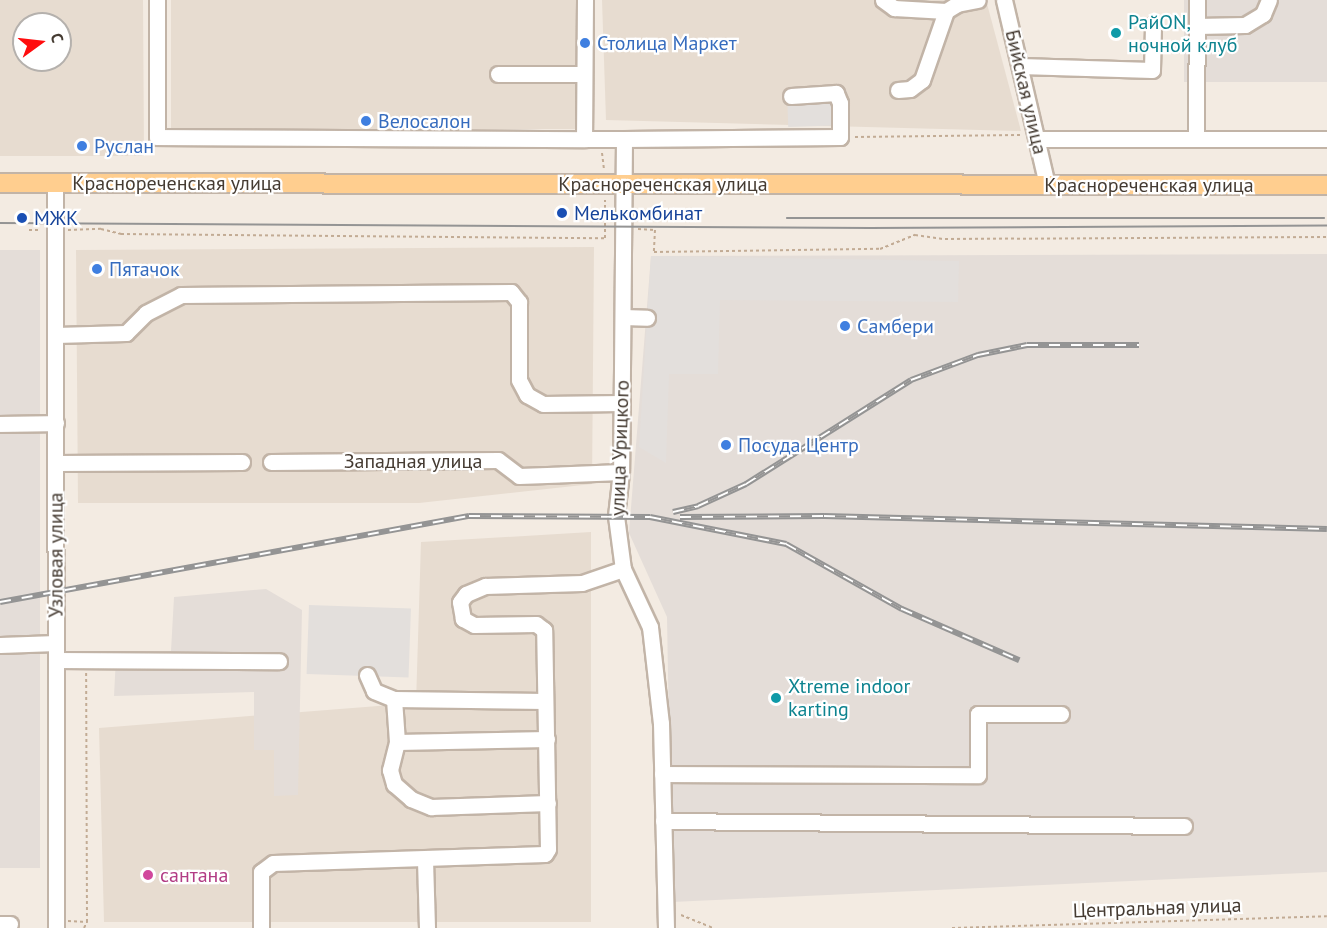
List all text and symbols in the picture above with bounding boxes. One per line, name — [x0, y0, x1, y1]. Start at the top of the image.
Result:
place label: РайON, ночной клуб — [1128, 10, 1237, 57]
north arrow — [12, 12, 72, 72]
marker: РайON, ночной клуб — [1109, 26, 1123, 40]
street label: Бийская улица — [1000, 27, 1052, 157]
text: С — [47, 31, 68, 45]
place label: Столица Маркет — [597, 31, 737, 55]
marker: Столица Маркет — [578, 36, 592, 50]
place label: Велосалон — [378, 109, 471, 133]
marker: Велосалон — [359, 114, 373, 128]
place label: Руслан — [94, 134, 154, 158]
marker: Руслан — [75, 139, 89, 153]
street label: Краснореченская улица — [72, 171, 282, 195]
street label: Краснореченская улица — [558, 172, 768, 196]
street label: Краснореченская улица — [1044, 173, 1254, 197]
place label: Мелькомбинат — [574, 201, 702, 225]
place label: МЖК — [34, 206, 78, 230]
marker: Мелькомбинат — [555, 206, 569, 220]
marker: МЖК — [15, 211, 29, 225]
place label: Пятачок — [109, 257, 180, 281]
marker: Пятачок — [90, 262, 104, 276]
place label: Самбери — [857, 314, 934, 338]
marker: Самбери — [838, 319, 852, 333]
street label: улица Урицкого — [606, 379, 634, 517]
place label: Посуда Центр — [738, 433, 859, 457]
marker: Посуда Центр — [719, 438, 733, 452]
street label: Западная улица — [344, 449, 482, 473]
street label: Узловая улица — [44, 492, 68, 618]
place label: Xtreme indoor karting — [788, 674, 910, 721]
marker: Xtreme indoor karting — [769, 691, 783, 705]
place label: сантана — [160, 863, 228, 887]
marker: сантана — [141, 868, 155, 882]
street label: Центральная улица — [1072, 893, 1242, 923]

